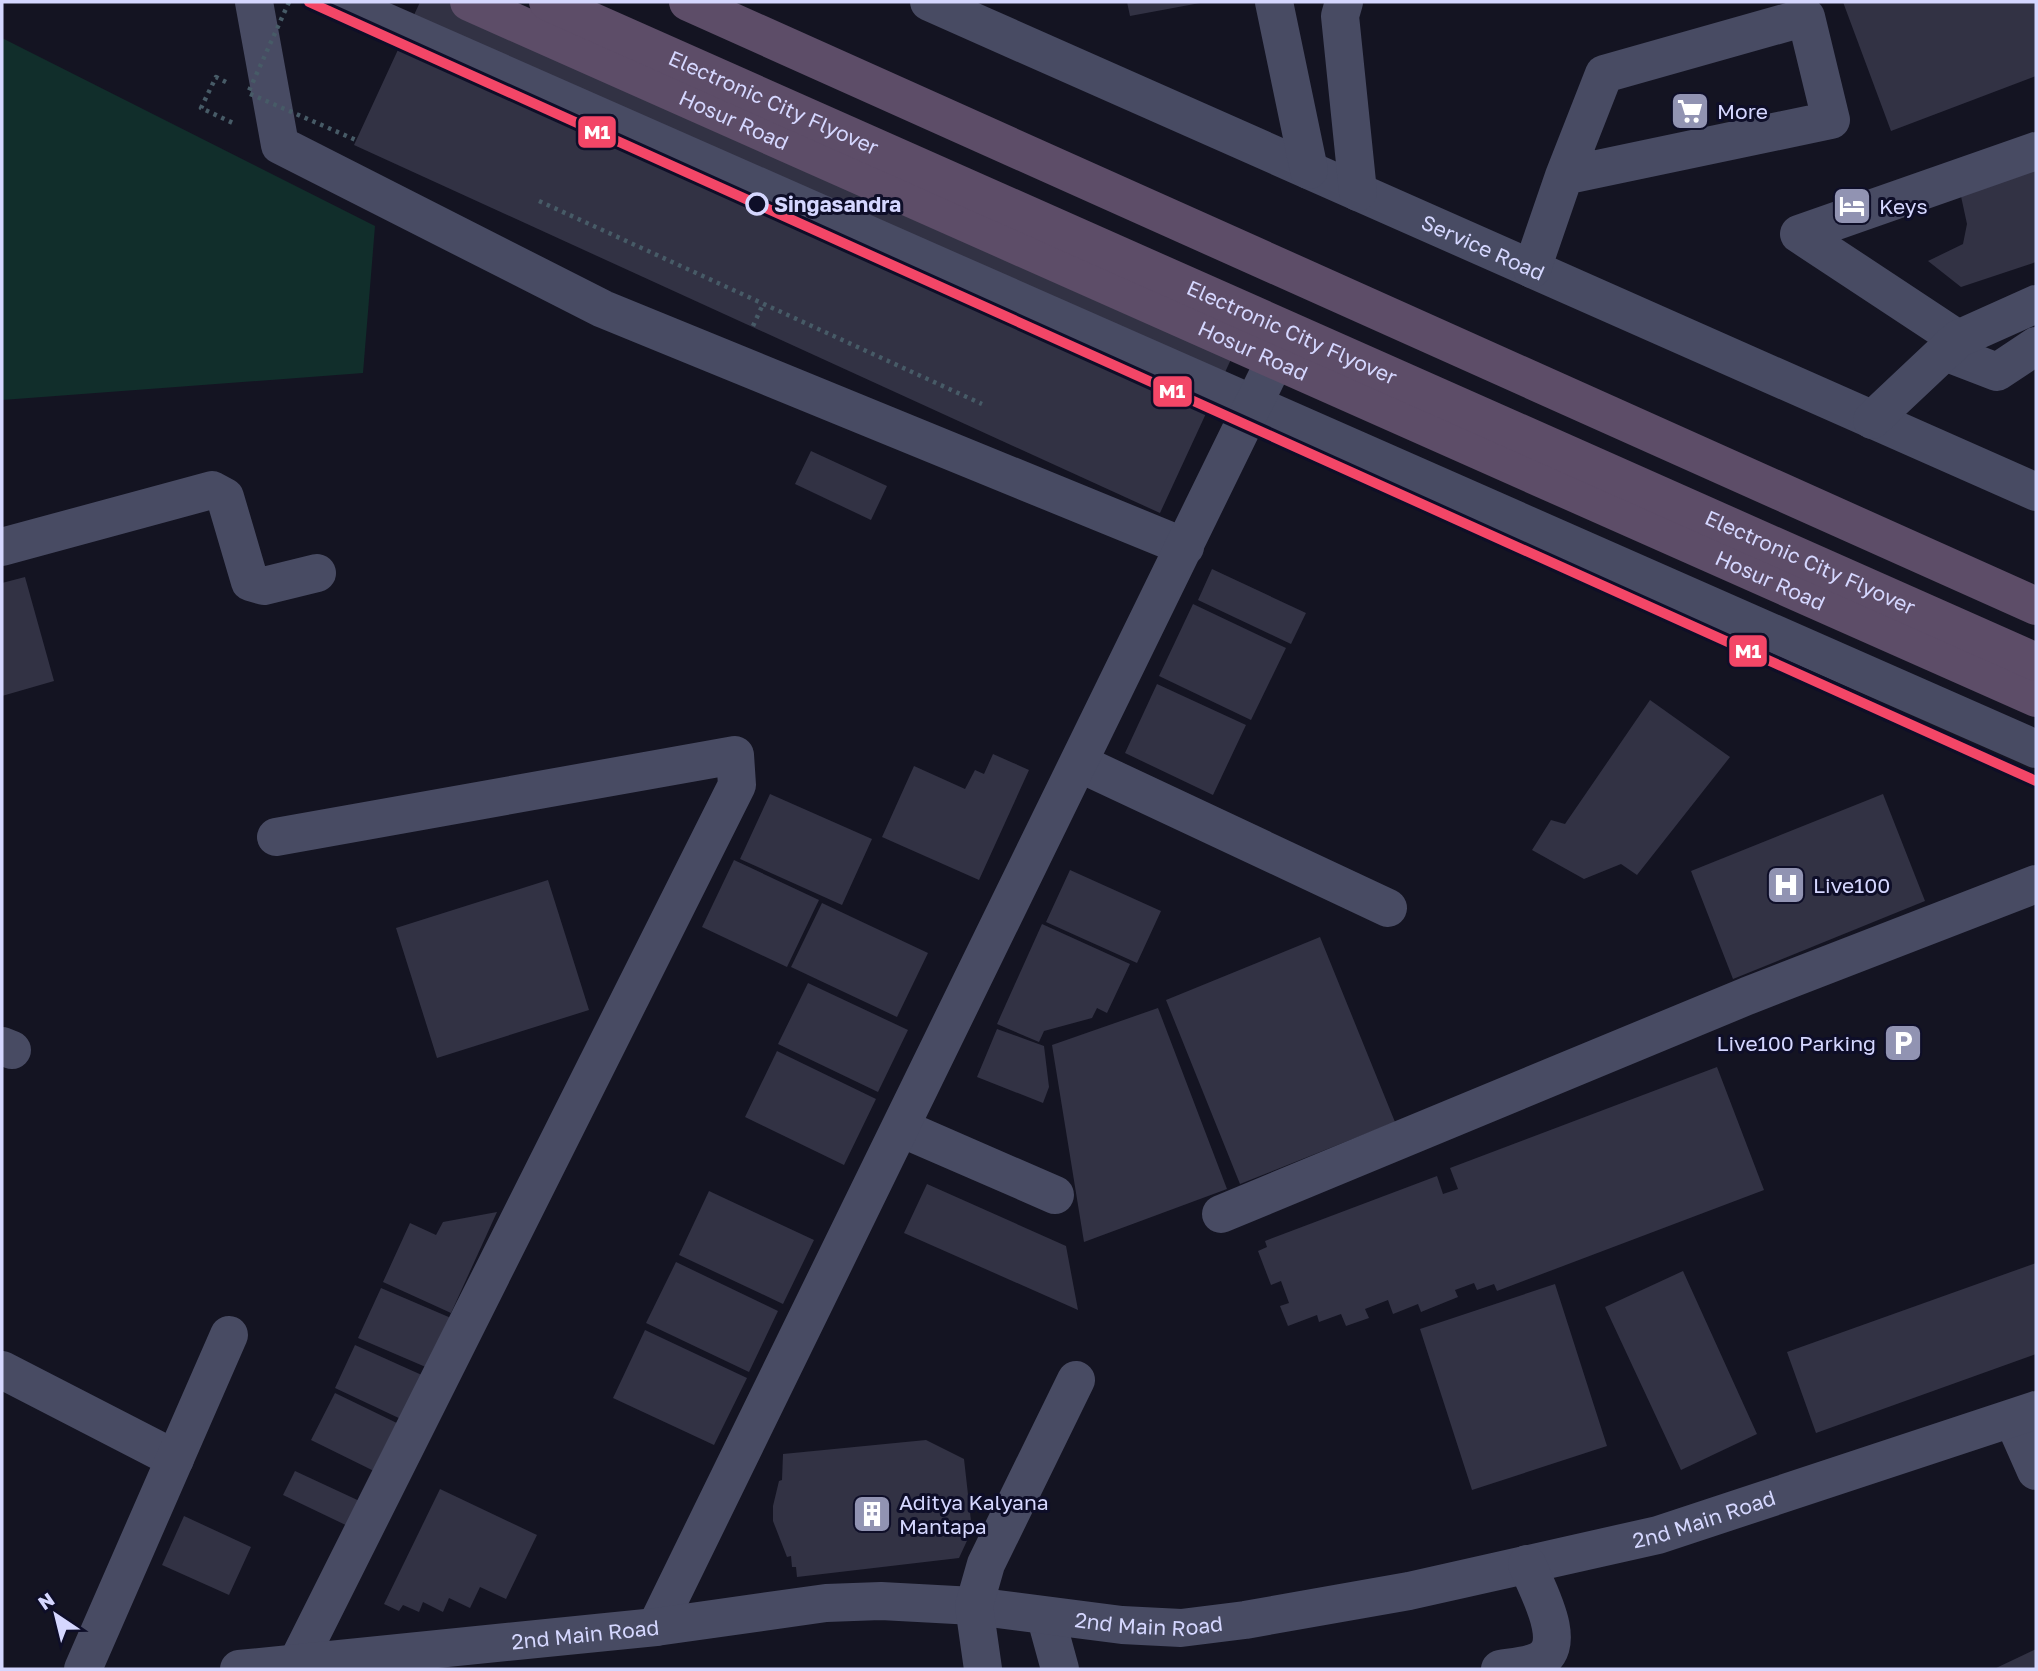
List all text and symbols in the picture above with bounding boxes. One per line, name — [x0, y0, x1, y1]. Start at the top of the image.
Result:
street label: Electronic City Flyover — [665, 44, 883, 160]
street label: Hosur Road — [675, 84, 793, 155]
supermarket icon: More — [1669, 90, 1711, 132]
place label: More — [1717, 98, 1768, 124]
line badge: M1 — [577, 115, 617, 149]
text: M1 — [584, 120, 611, 143]
hotel icon: Keys — [1831, 185, 1873, 227]
place label: Singasandra — [774, 191, 901, 217]
marker: Singasandra — [746, 193, 768, 215]
place label: Keys — [1879, 193, 1928, 219]
street label: Service Road — [1417, 209, 1549, 286]
street label: Electronic City Flyover — [1183, 274, 1401, 390]
street label: Hosur Road — [1194, 315, 1312, 386]
line badge: M1 — [1152, 375, 1193, 408]
text: M1 — [1159, 379, 1186, 402]
street label: Electronic City Flyover — [1701, 504, 1919, 620]
street label: Hosur Road — [1711, 544, 1829, 616]
line badge: M1 — [1728, 634, 1768, 668]
text: M1 — [1735, 639, 1762, 662]
hospital icon: Live100 — [1765, 864, 1807, 906]
place label: Live100 — [1813, 872, 1890, 898]
parking icon: Live100 Parking — [1882, 1022, 1924, 1064]
place label: Live100 Parking — [1716, 1030, 1876, 1056]
street label: 2nd Main Road — [1630, 1484, 1779, 1553]
place label: Aditya Kalyana Mantapa — [899, 1489, 1049, 1539]
building icon: Aditya Kalyana Mantapa — [851, 1493, 893, 1535]
north arrow — [21, 1580, 91, 1650]
text: N — [33, 1587, 58, 1614]
street label: 2nd Main Road — [1073, 1606, 1224, 1641]
street label: 2nd Main Road — [510, 1614, 660, 1655]

